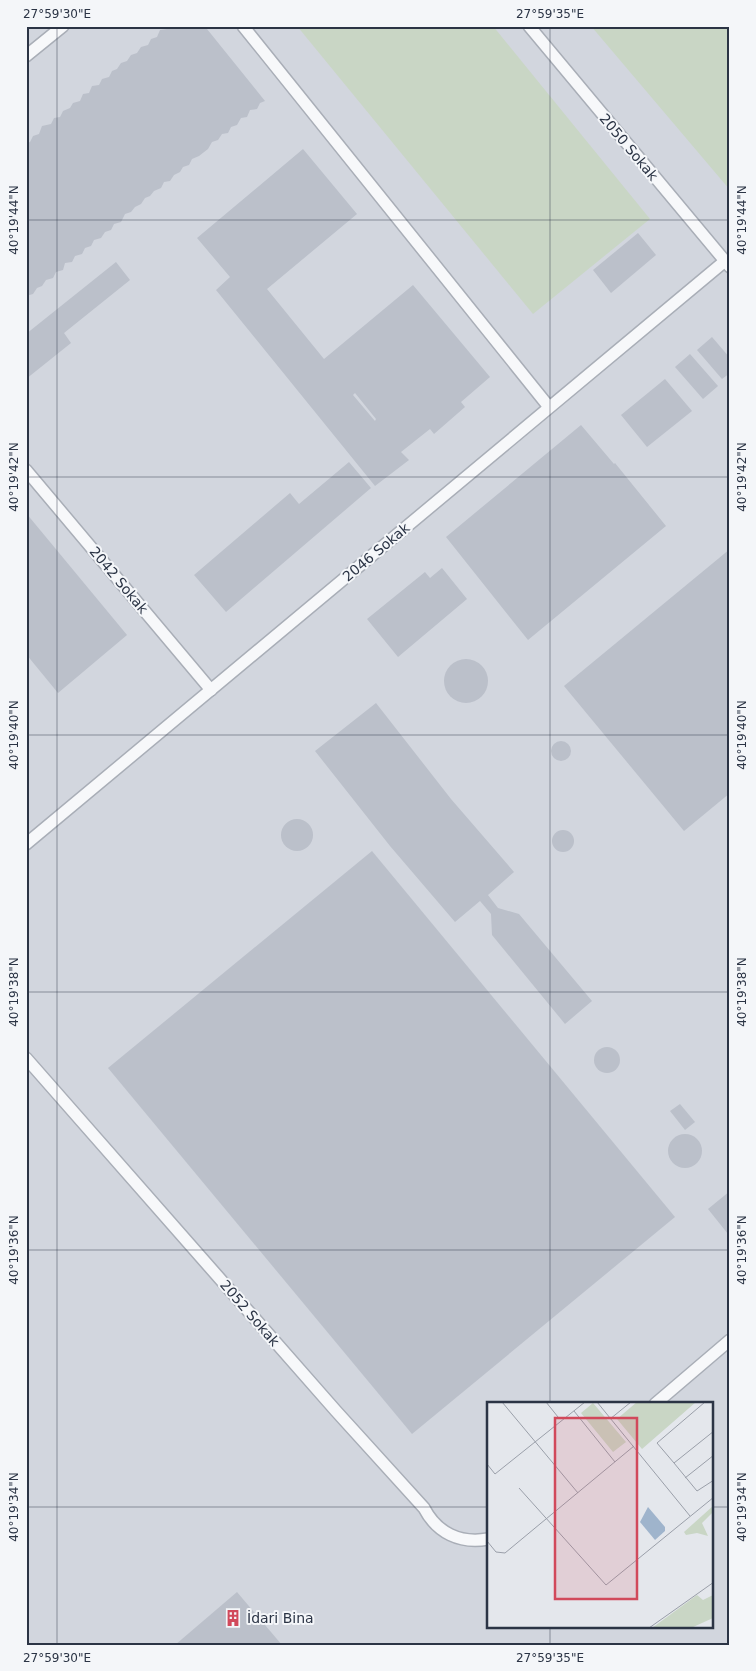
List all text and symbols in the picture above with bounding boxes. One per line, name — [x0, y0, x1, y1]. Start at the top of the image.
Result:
text: 27°59'30"E — [23, 7, 91, 21]
text: 27°59'35"E — [516, 7, 584, 21]
street label: 2050 Sokak — [596, 110, 662, 184]
text: 40°19'44"N — [7, 185, 21, 255]
text: 40°19'44"N — [735, 185, 749, 255]
text: 40°19'42"N — [7, 442, 21, 512]
text: 40°19'42"N — [735, 442, 749, 512]
street label: 2046 Sokak — [339, 519, 413, 585]
street label: 2042 Sokak — [86, 543, 152, 617]
text: 40°19'40"N — [7, 700, 21, 770]
text: 40°19'40"N — [735, 700, 749, 770]
text: 40°19'38"N — [7, 957, 21, 1027]
text: 40°19'38"N — [735, 957, 749, 1027]
text: 40°19'36"N — [7, 1215, 21, 1285]
text: 40°19'36"N — [735, 1215, 749, 1285]
street label: 2052 Sokak — [217, 1277, 284, 1350]
inset map — [487, 1402, 714, 1628]
text: 40°19'34"N — [7, 1472, 21, 1542]
text: 40°19'34"N — [735, 1472, 749, 1542]
building icon: İdari Bina — [223, 1608, 243, 1628]
place label: İdari Bina — [247, 1609, 314, 1626]
text: 27°59'30"E — [23, 1651, 91, 1665]
text: 27°59'35"E — [516, 1651, 584, 1665]

